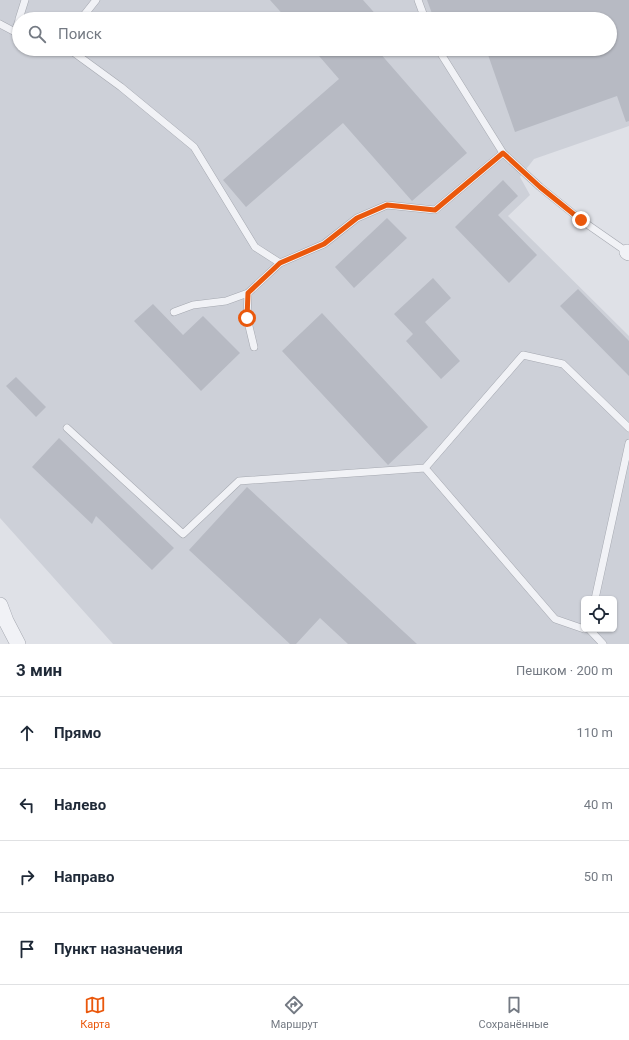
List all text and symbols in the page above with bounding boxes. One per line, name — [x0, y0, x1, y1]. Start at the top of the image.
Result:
search box — [12, 12, 617, 56]
icon: search — [26, 23, 48, 45]
text: Поиск — [58, 25, 102, 43]
route end — [572, 211, 590, 229]
route start — [238, 309, 256, 327]
map controls — [581, 596, 617, 632]
button: locate — [581, 596, 617, 632]
text: 3 мин — [16, 660, 62, 680]
text: Пешком · 200 m — [516, 663, 613, 678]
icon: ahead — [16, 722, 38, 744]
text: Прямо — [54, 724, 101, 742]
text: 110 m — [576, 725, 613, 740]
icon: left — [16, 794, 38, 816]
text: Налево — [54, 796, 106, 814]
text: 40 m — [584, 797, 613, 812]
icon: right — [16, 866, 38, 888]
text: Направо — [54, 868, 115, 886]
text: 50 m — [584, 869, 613, 884]
icon: arrive — [16, 938, 38, 960]
text: Пункт назначения — [54, 940, 183, 958]
tab: Карта — [80, 994, 110, 1031]
tab: Маршрут — [271, 994, 318, 1031]
tab: Сохранённые — [479, 994, 549, 1031]

